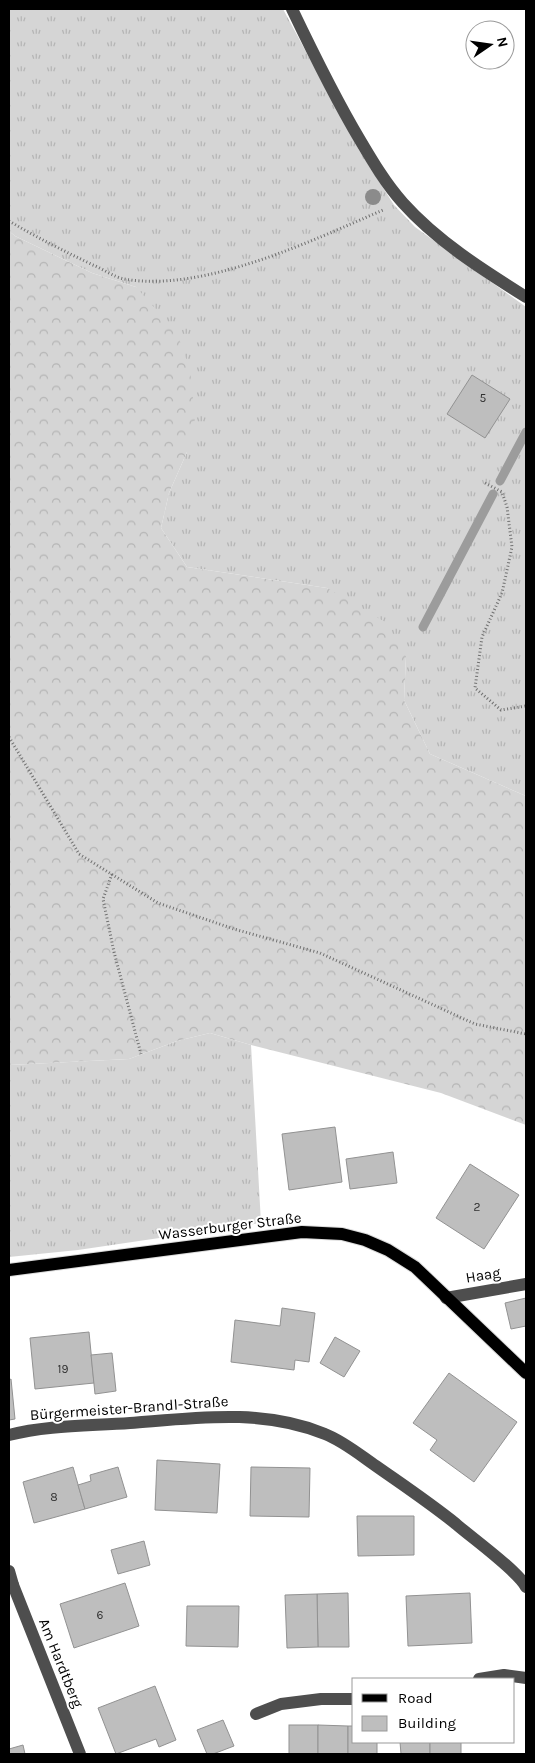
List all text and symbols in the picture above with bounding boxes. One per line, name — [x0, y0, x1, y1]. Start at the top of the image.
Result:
north arrow — [465, 20, 515, 70]
text: N — [493, 35, 512, 49]
house number: 5 — [480, 391, 487, 405]
house number: 2 — [474, 1200, 481, 1214]
street label: Wasserburger Straße — [158, 1208, 302, 1244]
street label: Haag — [464, 1263, 502, 1287]
house number: 19 — [58, 1362, 68, 1376]
street label: Bürgermeister-Brandl-Straße — [29, 1392, 229, 1424]
house number: 8 — [50, 1490, 58, 1504]
house number: 6 — [97, 1608, 104, 1622]
street label: Am Hardtberg — [35, 1616, 87, 1711]
legend — [352, 1678, 515, 1743]
text: Road — [398, 1689, 433, 1707]
text: Building — [398, 1714, 456, 1732]

